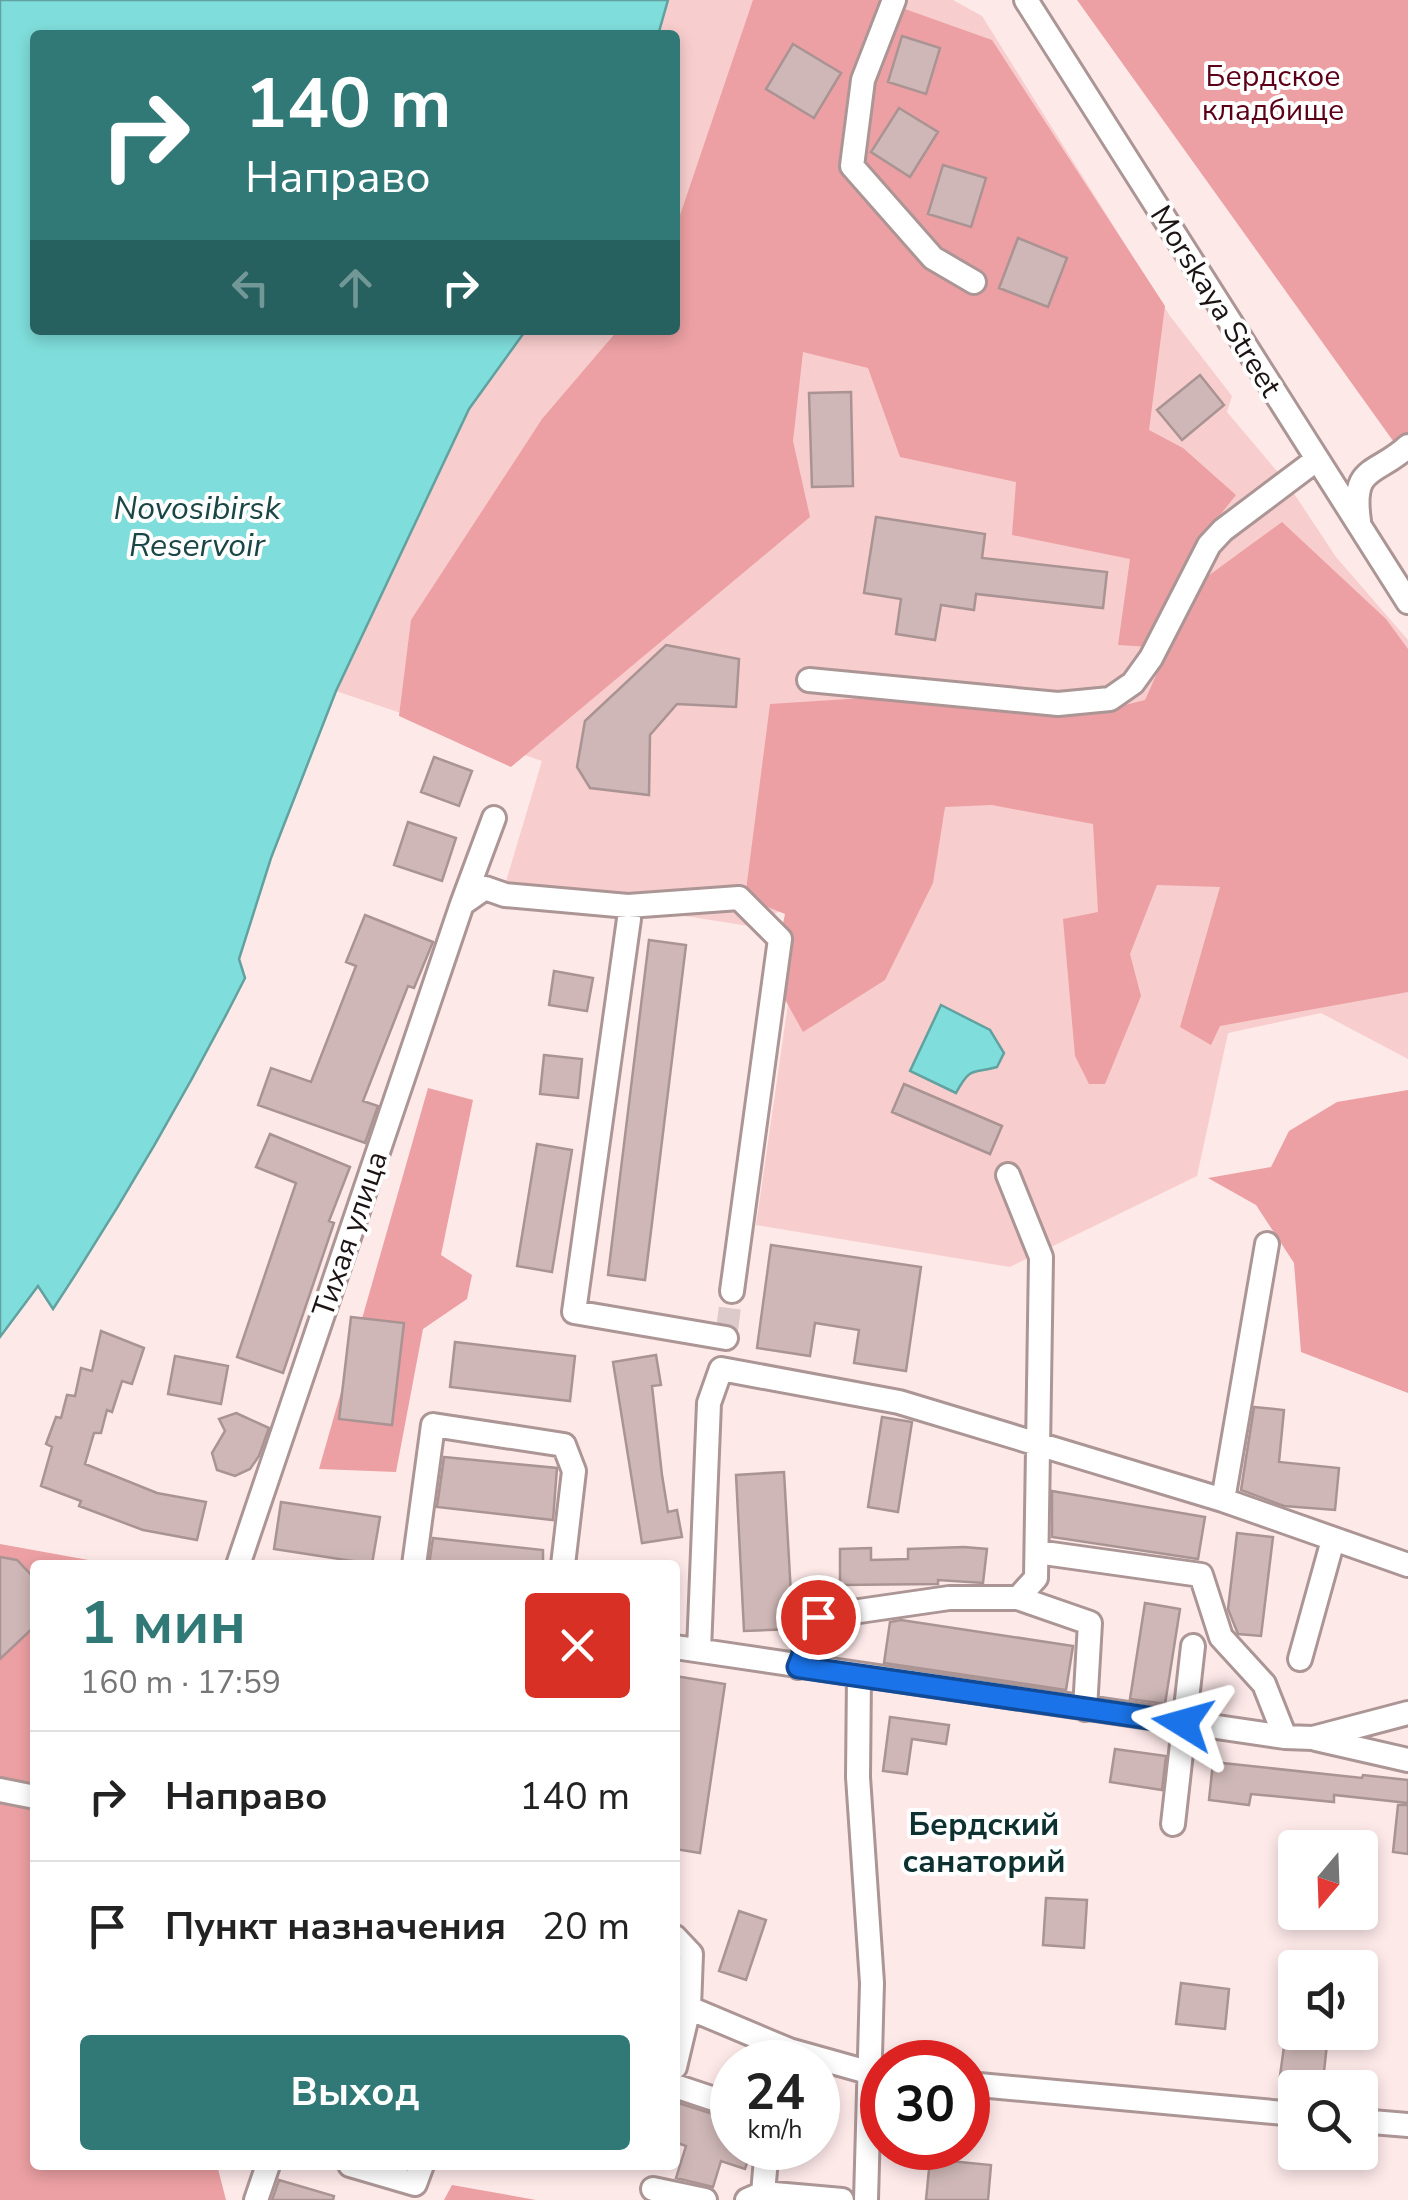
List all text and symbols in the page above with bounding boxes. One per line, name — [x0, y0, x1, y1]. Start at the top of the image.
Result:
text: 140 m — [245, 56, 451, 152]
park label: Бердское кладбище — [1202, 56, 1344, 131]
icon: right — [80, 70, 210, 200]
text: Направо — [245, 147, 431, 208]
street label: Morskaya Street — [1140, 198, 1291, 405]
icon: left — [223, 260, 278, 315]
icon: ahead — [328, 260, 383, 315]
icon: right — [433, 260, 488, 315]
water label: Novosibirsk Reservoir — [114, 487, 281, 567]
street label: Тихая улица — [303, 1146, 398, 1323]
pin — [776, 1575, 861, 1660]
text: 1 мин — [80, 1582, 246, 1664]
icon: arrive — [791, 1590, 846, 1645]
button: close — [525, 1593, 630, 1698]
text: 160 m · 17:59 — [80, 1661, 281, 1704]
position arrow — [1131, 1671, 1235, 1775]
icon: right — [80, 1769, 135, 1824]
text: Направо — [165, 1771, 327, 1822]
text: 140 m — [519, 1771, 630, 1822]
district label: Бердский санаторий — [902, 1803, 1066, 1883]
north arrow — [1278, 1830, 1378, 1930]
map controls — [1278, 1830, 1378, 2170]
icon: arrive — [80, 1899, 135, 1954]
text: Пункт назначения — [165, 1901, 506, 1952]
text: 20 m — [542, 1901, 630, 1952]
button: sound — [1278, 1950, 1378, 2050]
button: Выход — [80, 2035, 630, 2150]
speed limit sign: 30 — [860, 2040, 990, 2170]
text: 24 — [745, 2058, 805, 2127]
button: search — [1278, 2070, 1378, 2170]
text: km/h — [747, 2113, 803, 2147]

